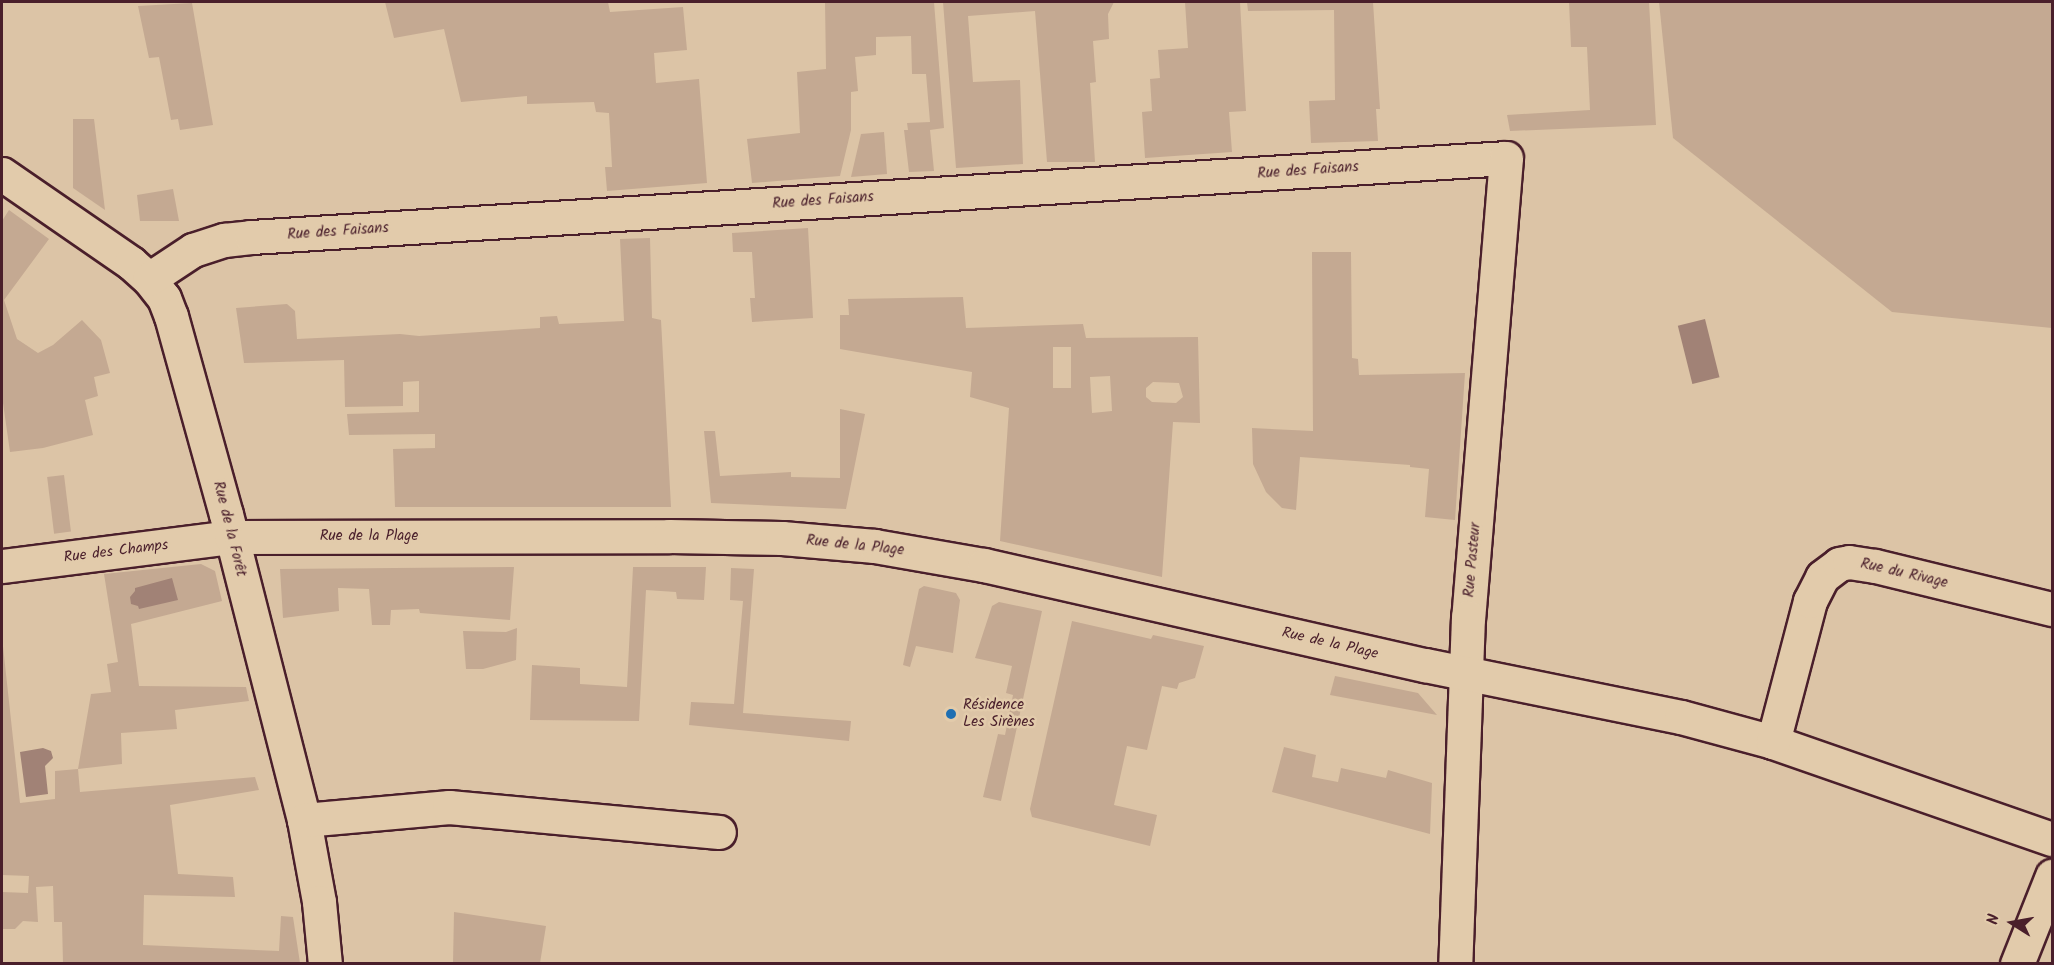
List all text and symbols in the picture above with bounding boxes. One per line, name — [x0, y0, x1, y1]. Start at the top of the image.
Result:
street label: Rue des Faisans — [1257, 158, 1359, 184]
street label: Rue des Faisans — [772, 188, 874, 214]
street label: Rue des Faisans — [287, 219, 389, 245]
street label: Rue de la Forêt — [208, 479, 250, 579]
street label: Rue Pasteur — [1461, 522, 1485, 598]
street label: Rue de la Plage — [320, 528, 418, 546]
street label: Rue de la Plage — [805, 532, 905, 560]
street label: Rue des Champs — [63, 537, 169, 567]
street label: Rue du Rivage — [1859, 555, 1949, 593]
street label: Rue de la Plage — [1280, 624, 1380, 664]
place label: Résidence Les Sirènes — [963, 696, 1035, 731]
marker: Résidence Les Sirènes — [944, 707, 958, 721]
north arrow — [1982, 893, 2042, 953]
text: N — [1981, 912, 2007, 927]

